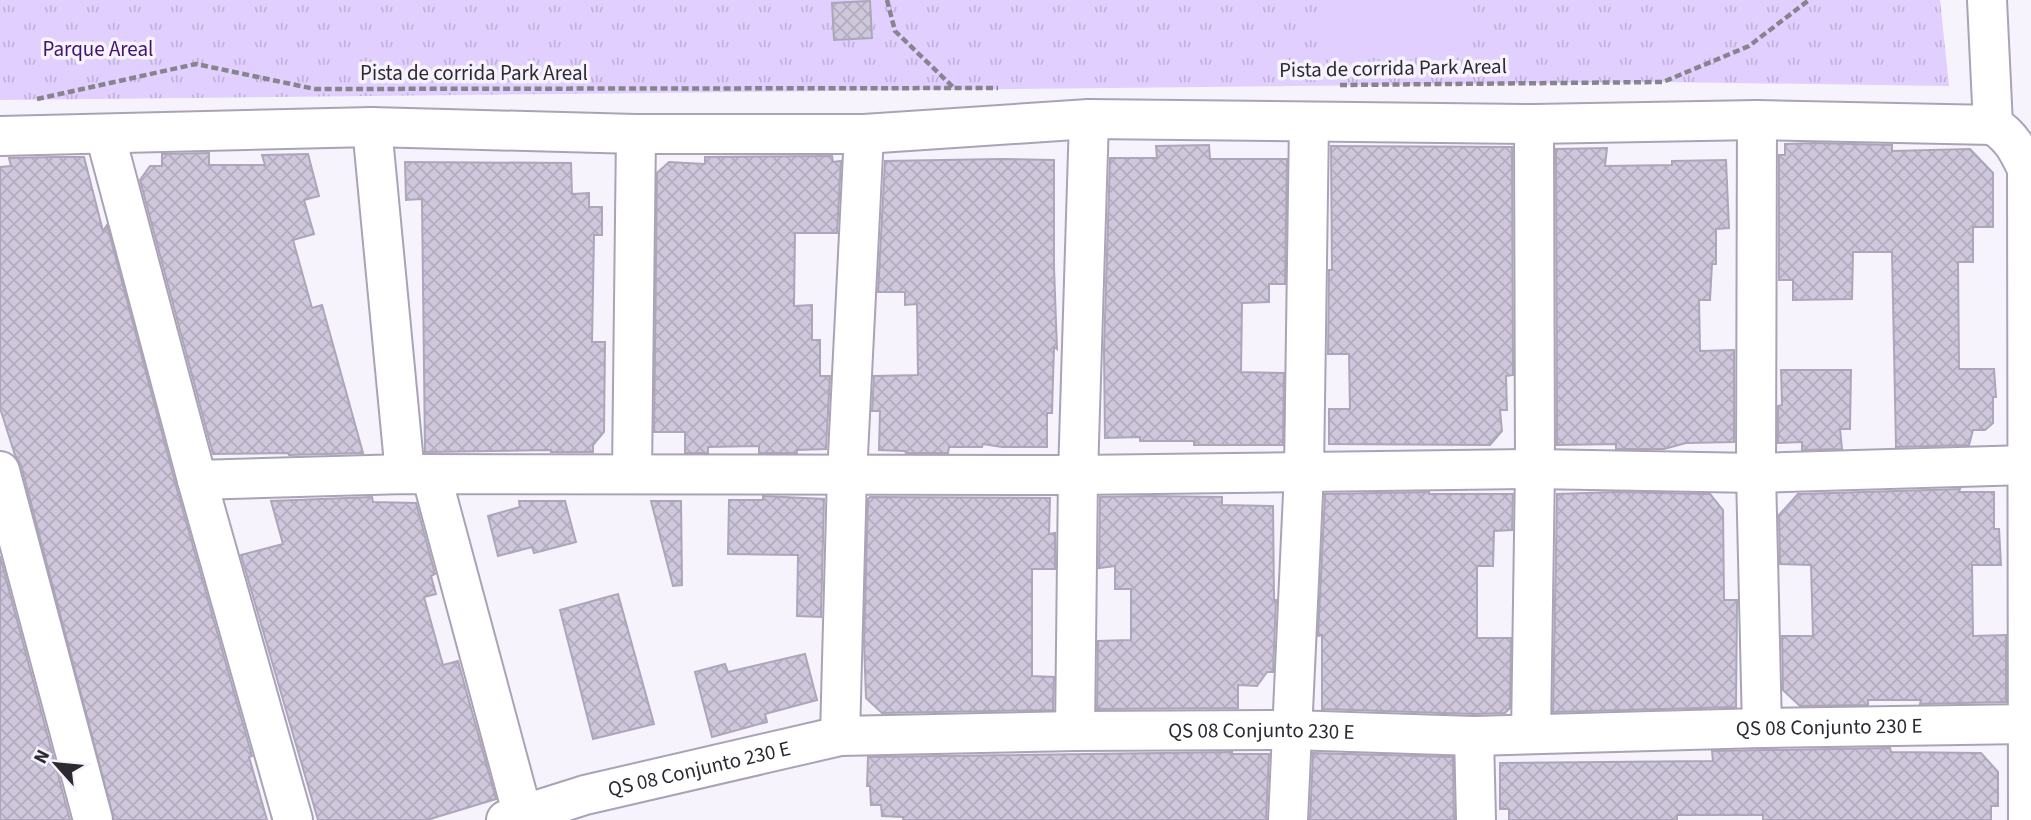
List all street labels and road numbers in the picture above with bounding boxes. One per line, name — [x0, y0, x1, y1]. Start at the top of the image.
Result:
street label: Pista de corrida Park Areal — [1279, 51, 1507, 85]
street label: Pista de corrida Park Areal — [360, 58, 588, 88]
street label: QS 08 Conjunto 230 E — [1735, 711, 1923, 744]
street label: QS 08 Conjunto 230 E — [1168, 715, 1355, 747]
street label: QS 08 Conjunto 230 E — [605, 733, 793, 804]

